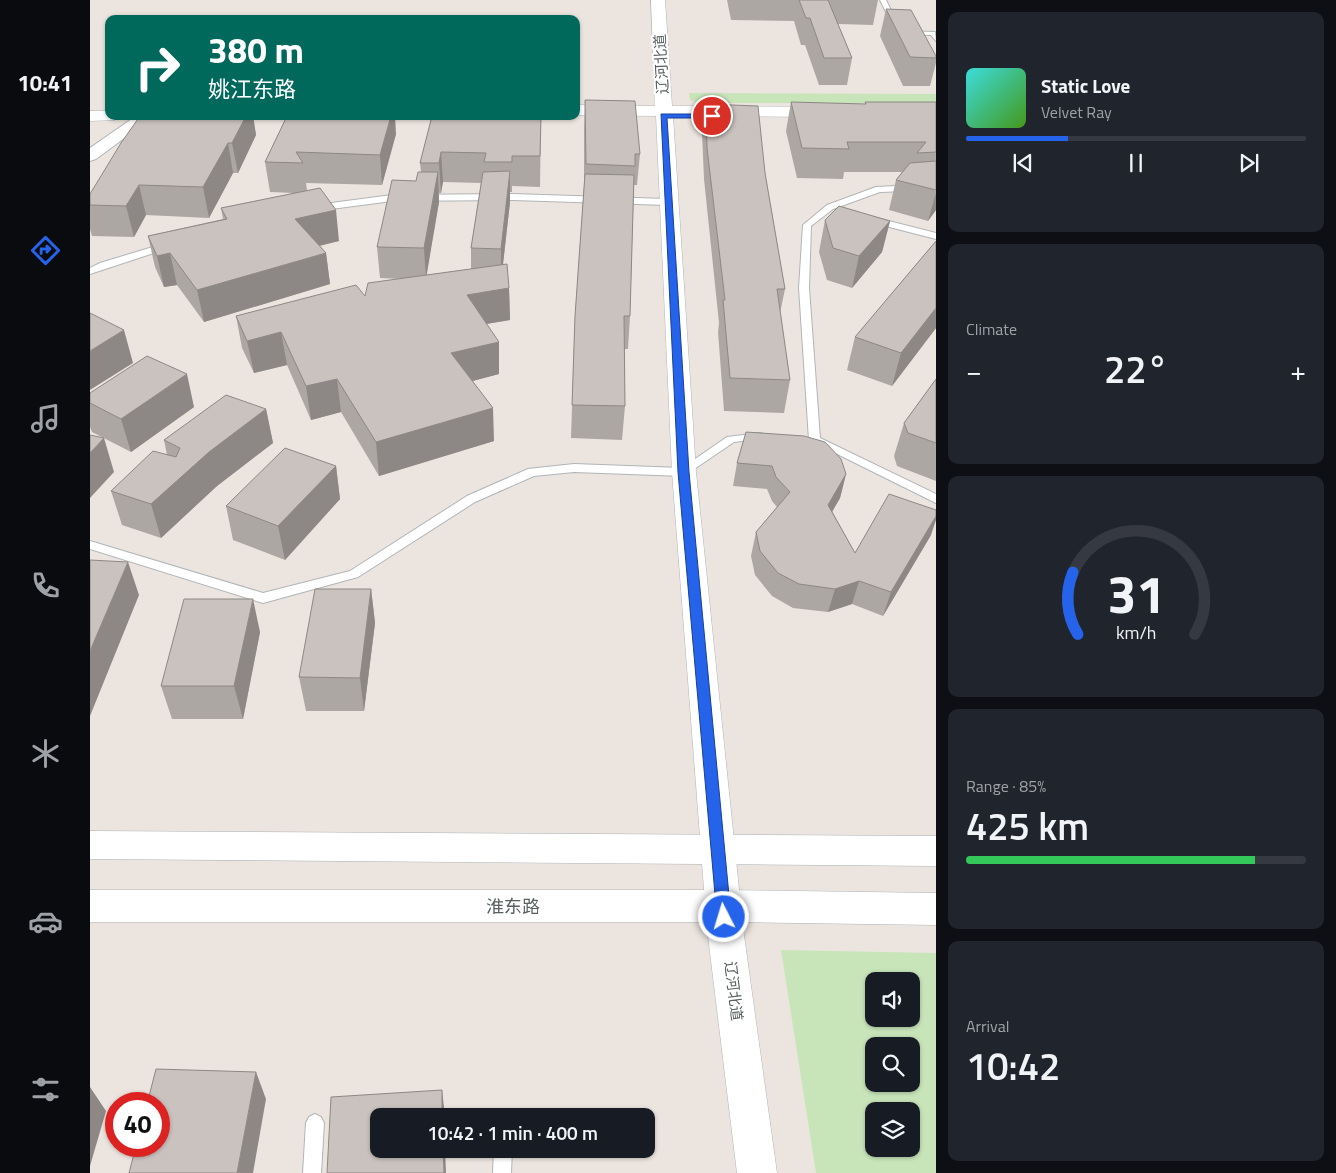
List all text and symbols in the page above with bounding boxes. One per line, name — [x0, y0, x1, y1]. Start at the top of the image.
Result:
text: 380 m — [208, 23, 304, 77]
street label: 辽河北道 — [648, 33, 674, 95]
icon: right — [125, 35, 190, 100]
text: 10:41 — [18, 66, 72, 100]
text: Static Love — [1041, 71, 1130, 100]
text: 姚江东路 — [208, 72, 296, 106]
pin — [691, 95, 733, 137]
text: Velvet Ray — [1041, 100, 1112, 124]
icon: arrive — [698, 102, 726, 130]
icon: previous — [1009, 149, 1037, 177]
icon: pause — [1122, 149, 1150, 177]
icon: next — [1235, 149, 1263, 177]
icon: directions — [28, 233, 63, 268]
text: Climate — [966, 317, 1017, 341]
text: 22° — [1104, 340, 1168, 398]
text: − — [966, 349, 982, 392]
text: + — [1290, 349, 1306, 392]
icon: music — [28, 401, 63, 436]
text: 31 — [1107, 554, 1165, 633]
icon: phone — [28, 568, 63, 603]
text: km/h — [1116, 619, 1156, 646]
icon: climate — [28, 736, 63, 771]
text: Range · 85% — [966, 774, 1046, 798]
text: 425 km — [966, 797, 1089, 855]
position arrow — [697, 890, 749, 942]
street label: 淮东路 — [486, 893, 540, 920]
icon: car — [28, 904, 63, 939]
street label: 辽河北道 — [719, 960, 749, 1022]
map controls — [865, 972, 920, 1157]
button: sound — [865, 972, 920, 1027]
text: Arrival — [966, 1014, 1009, 1038]
button: search — [865, 1037, 920, 1092]
text: 10:42 — [966, 1037, 1060, 1095]
icon: filters — [28, 1072, 63, 1107]
speed limit sign: 40 — [105, 1092, 170, 1157]
button: layers — [865, 1102, 920, 1157]
text: 10:42 · 1 min · 400 m — [427, 1118, 598, 1147]

